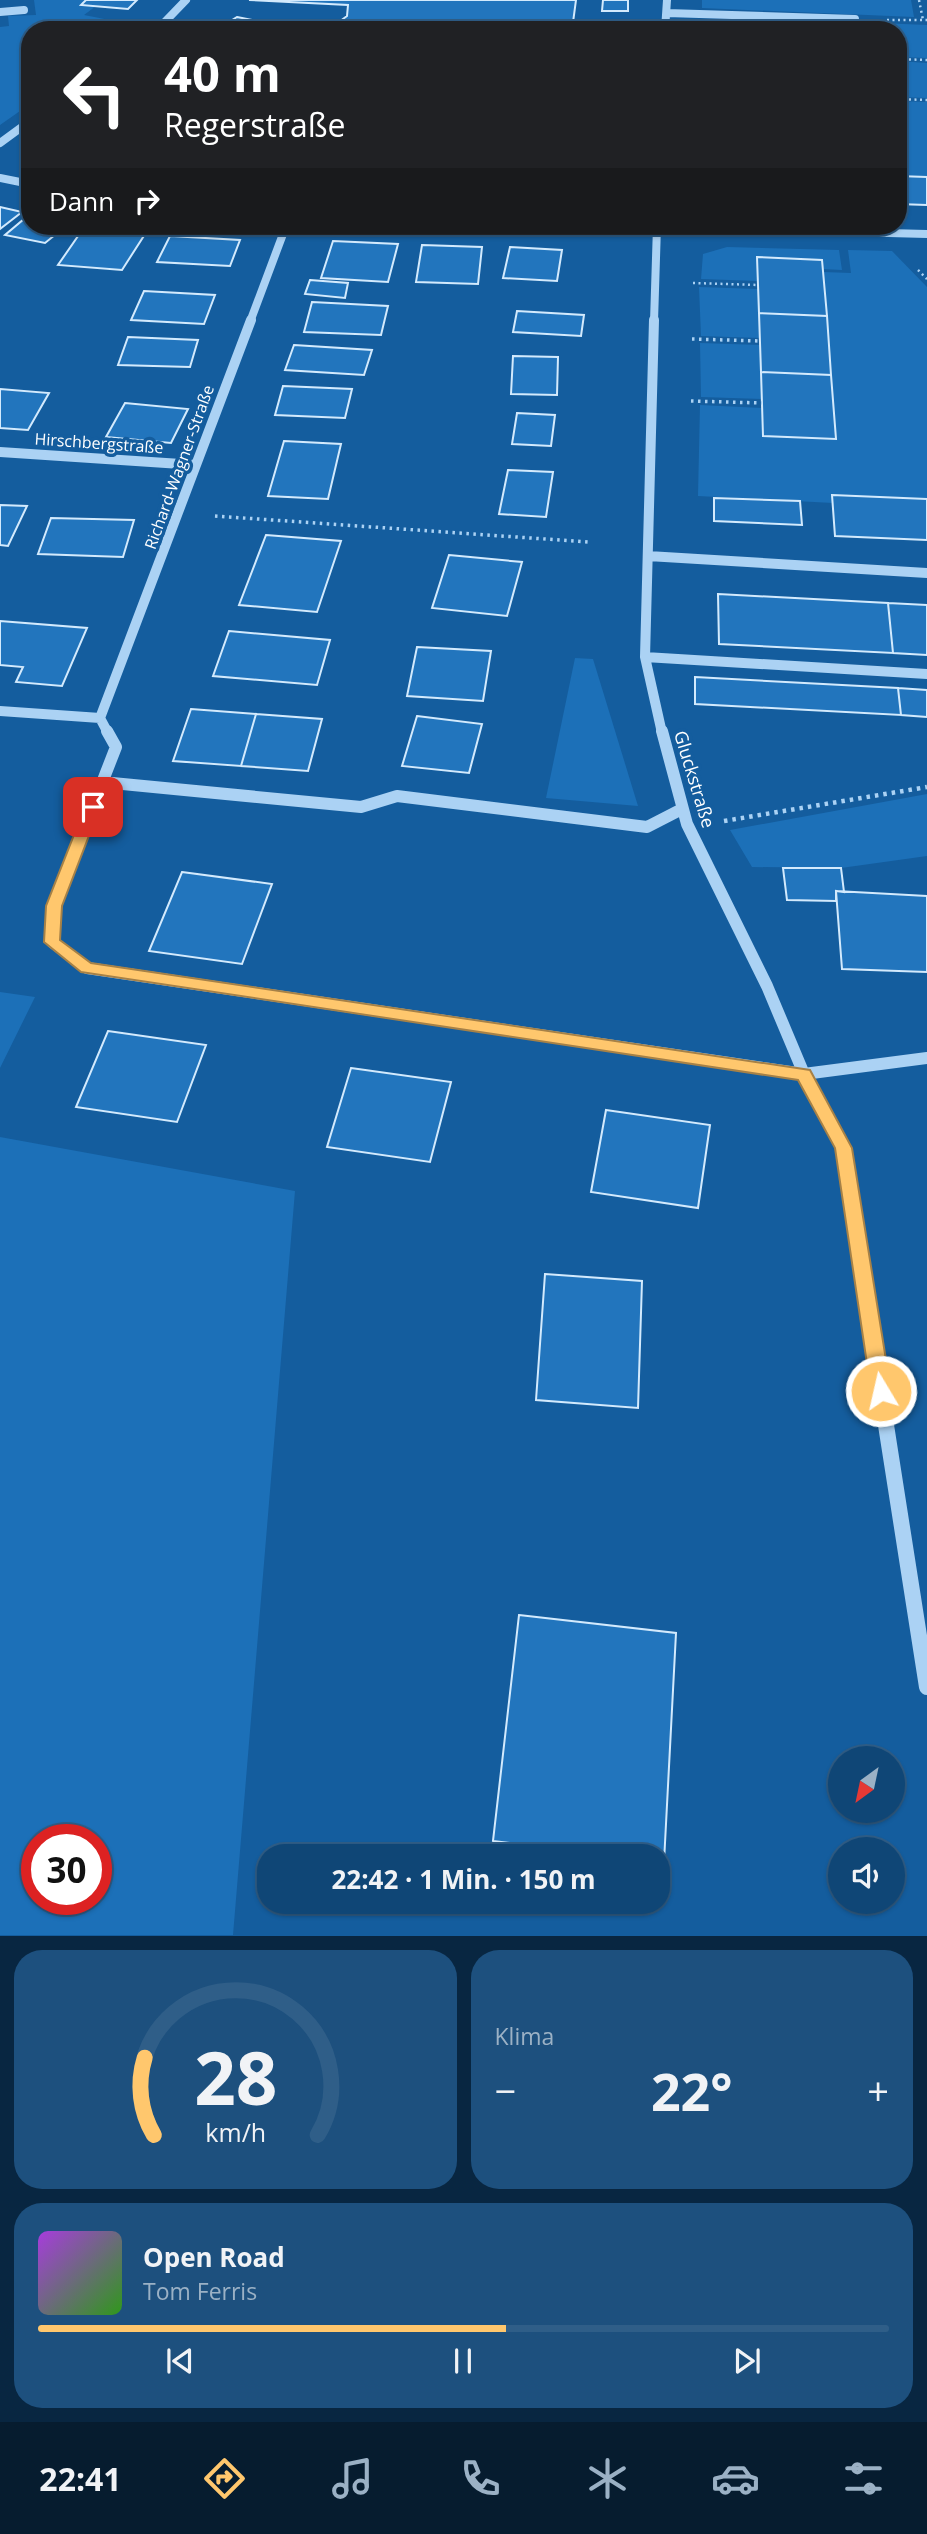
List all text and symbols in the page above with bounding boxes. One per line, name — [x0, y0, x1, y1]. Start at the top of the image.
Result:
text: 40 m — [164, 40, 281, 106]
icon: left — [49, 49, 140, 140]
text: Regerstraße — [164, 103, 346, 146]
icon: right — [128, 182, 166, 220]
text: Dann — [49, 183, 114, 219]
street label: Richard-Wagner-Straße — [139, 382, 219, 552]
street label: Hirschbergstraße — [34, 428, 164, 458]
street label: Gluckstraße — [669, 727, 721, 831]
pin — [63, 777, 123, 837]
icon: arrive — [74, 788, 112, 826]
position arrow — [844, 1354, 918, 1428]
north arrow — [828, 1746, 905, 1824]
map controls — [828, 1746, 905, 1914]
speed limit sign: 30 — [21, 1824, 112, 1915]
button: sound — [828, 1837, 905, 1914]
text: 22:42 · 1 Min. · 150 m — [331, 1861, 596, 1897]
text: Klima — [495, 2020, 554, 2052]
text: 28 — [194, 2028, 277, 2127]
text: 22° — [651, 2055, 733, 2126]
text: − — [495, 2064, 516, 2116]
text: + — [867, 2064, 889, 2116]
text: km/h — [205, 2115, 266, 2149]
text: Open Road — [143, 2239, 285, 2275]
text: Tom Ferris — [143, 2275, 257, 2307]
icon: previous — [161, 2342, 199, 2380]
icon: pause — [444, 2342, 482, 2380]
icon: next — [728, 2342, 766, 2380]
icon: directions — [200, 2454, 249, 2503]
icon: music — [328, 2454, 377, 2503]
icon: phone — [456, 2454, 505, 2503]
icon: climate — [583, 2454, 632, 2503]
icon: car — [711, 2454, 760, 2503]
icon: filters — [839, 2454, 888, 2503]
text: 22:41 — [39, 2457, 122, 2500]

